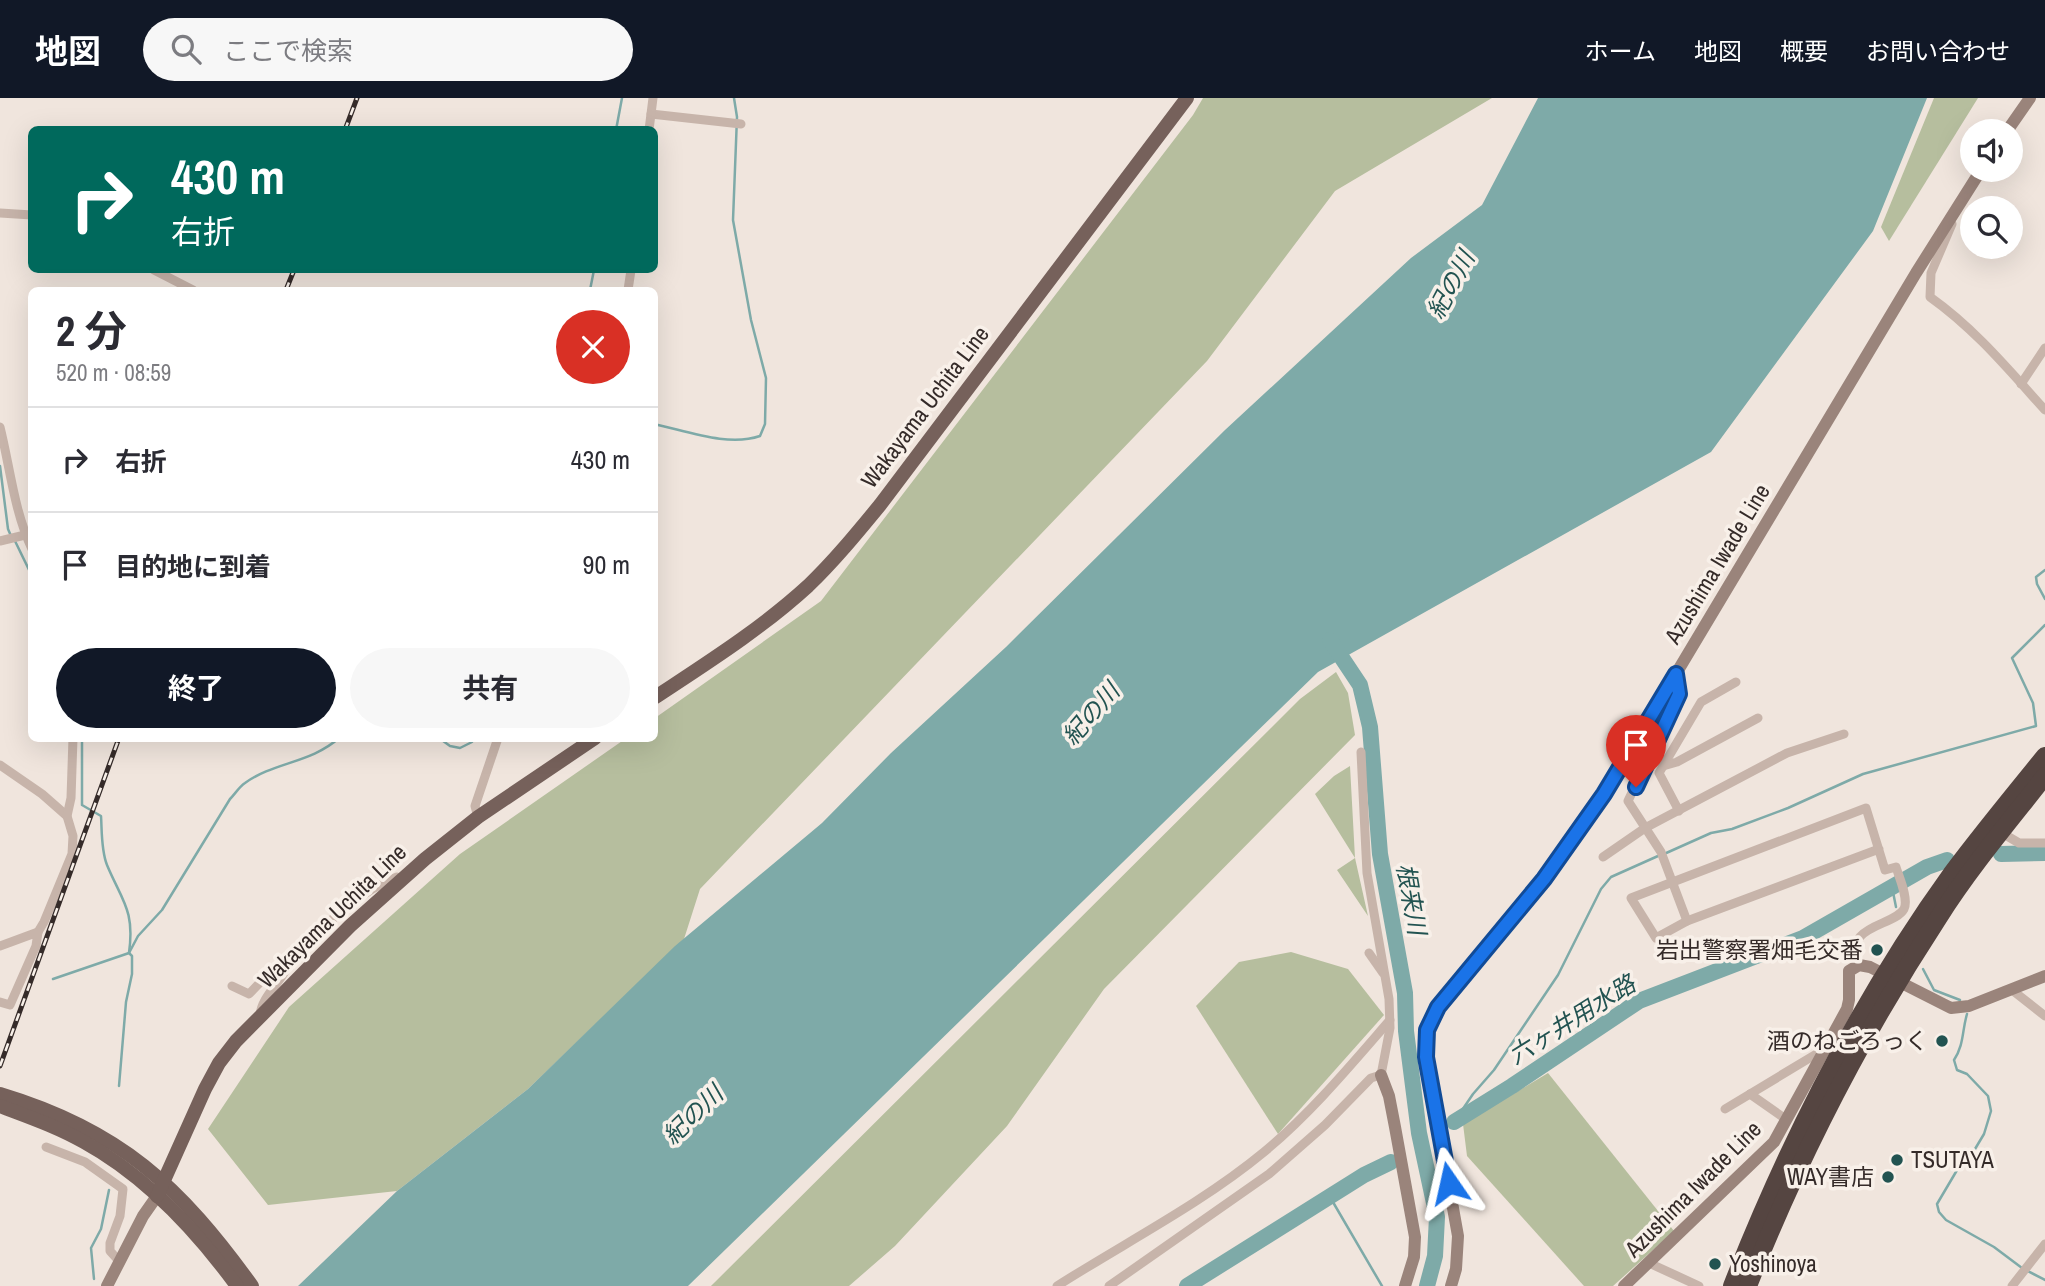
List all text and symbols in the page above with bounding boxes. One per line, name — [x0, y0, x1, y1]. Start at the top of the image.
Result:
search box — [143, 18, 633, 81]
text: 地図 — [35, 29, 101, 73]
icon: search — [167, 30, 205, 68]
text: ここで検索 — [223, 33, 353, 68]
text: ホーム — [1585, 35, 1656, 67]
text: 地図 — [1694, 35, 1742, 67]
text: 概要 — [1780, 35, 1828, 67]
text: お問い合わせ — [1866, 35, 2010, 67]
map controls — [1960, 119, 2023, 259]
button: sound — [1960, 119, 2023, 182]
text: 430 m — [171, 143, 285, 209]
icon: right — [56, 154, 147, 245]
button: search — [1960, 196, 2023, 259]
text: 右折 — [171, 210, 235, 253]
water label: 紀の川 — [1419, 243, 1483, 324]
text: 2 分 — [56, 303, 127, 359]
button: close — [556, 310, 630, 384]
street label: Wakayama Uchita Line — [853, 319, 996, 494]
text: 520 m · 08:59 — [56, 357, 171, 388]
icon: right — [56, 441, 94, 479]
text: 430 m — [571, 442, 630, 477]
text: 右折 — [115, 444, 167, 479]
street label: Azushima Iwade Line — [1656, 478, 1777, 650]
icon: arrive — [56, 546, 94, 584]
text: 90 m — [583, 547, 630, 582]
text: 目的地に到着 — [115, 549, 271, 584]
button: 終了 — [56, 648, 336, 728]
button: 共有 — [350, 648, 630, 728]
water label: 紀の川 — [1055, 673, 1128, 751]
pin — [1606, 715, 1666, 787]
icon: arrive — [1617, 726, 1655, 764]
street label: Wakayama Uchita Line — [251, 837, 413, 995]
water label: 根来川 — [1390, 861, 1435, 940]
place label: 岩出警察署畑毛交番 — [1656, 934, 1863, 965]
marker: 岩出警察署畑毛交番 — [1869, 942, 1885, 958]
water label: 六ヶ井用水路 — [1502, 966, 1643, 1071]
place label: 酒のねごろっく — [1767, 1025, 1928, 1056]
marker: 酒のねごろっく — [1934, 1033, 1950, 1049]
water label: 紀の川 — [655, 1076, 731, 1151]
street label: Azushima Iwade Line — [1617, 1114, 1768, 1264]
place label: TSUTAYA — [1911, 1144, 1994, 1175]
position arrow — [1412, 1146, 1486, 1220]
marker: TSUTAYA — [1889, 1152, 1905, 1168]
place label: WAY書店 — [1787, 1161, 1874, 1192]
marker: WAY書店 — [1880, 1169, 1896, 1185]
place label: Yoshinoya — [1729, 1248, 1817, 1279]
marker: Yoshinoya — [1707, 1256, 1723, 1272]

